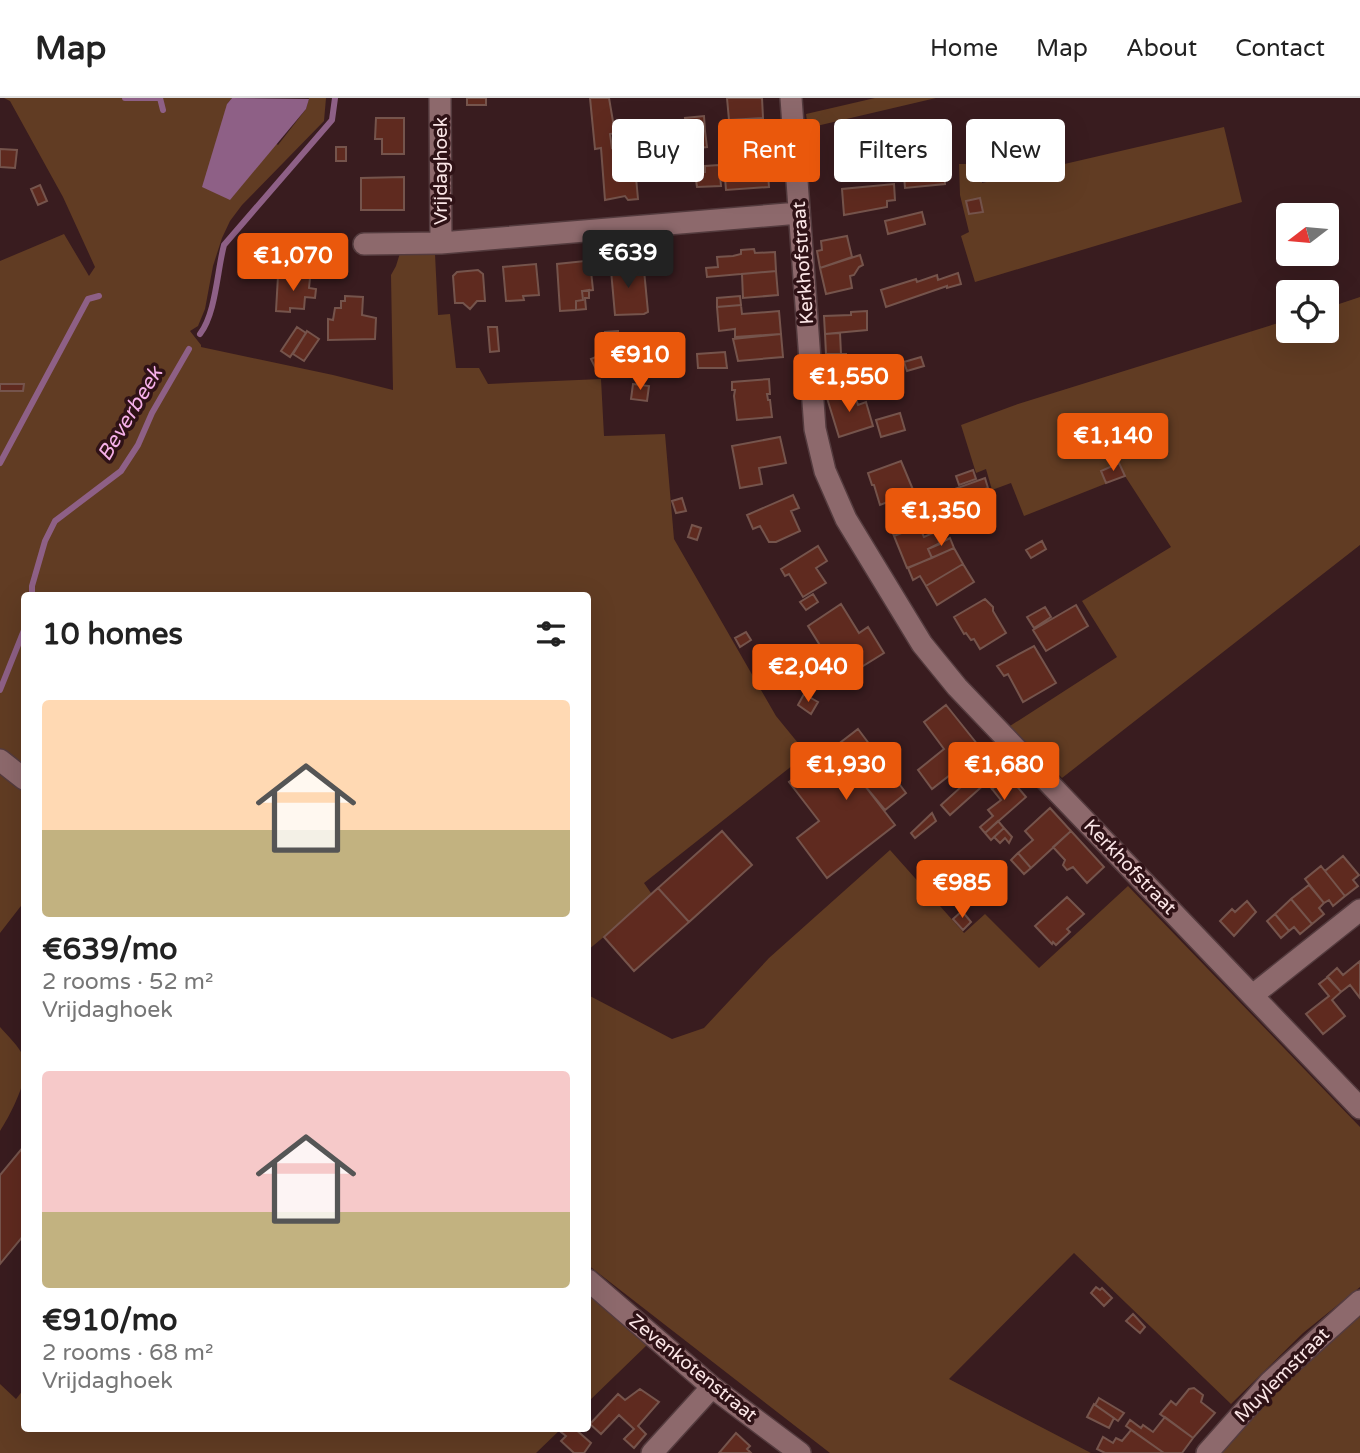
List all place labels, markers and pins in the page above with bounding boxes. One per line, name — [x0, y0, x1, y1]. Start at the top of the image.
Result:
pin: €639 — [587, 230, 669, 290]
pin: €1,070 — [236, 234, 350, 293]
pin: €910 — [599, 332, 681, 392]
pin: €1,550 — [792, 354, 906, 414]
pin: €1,140 — [1056, 414, 1170, 473]
pin: €1,350 — [884, 489, 998, 548]
pin: €2,040 — [751, 644, 865, 704]
pin: €1,930 — [789, 742, 903, 802]
pin: €1,680 — [947, 742, 1061, 802]
pin: €985 — [921, 860, 1003, 920]

